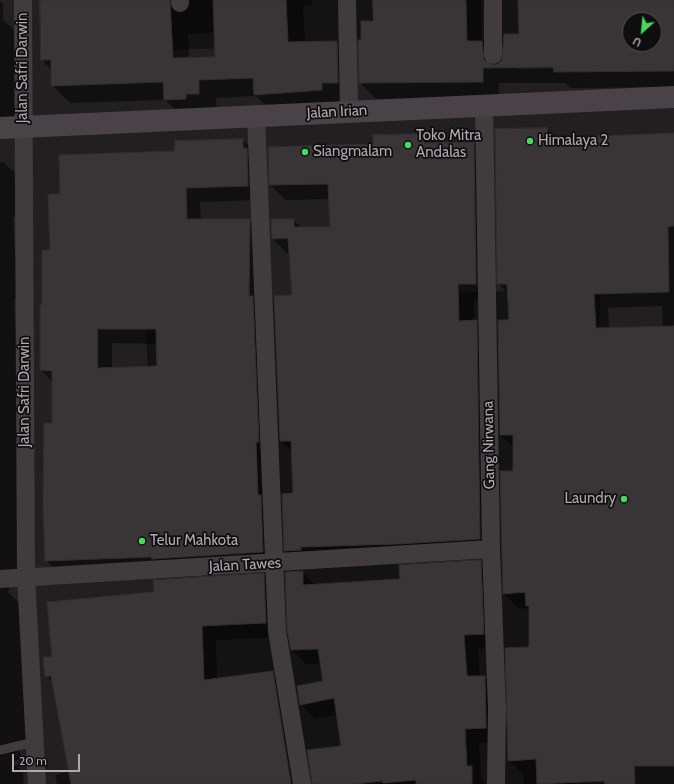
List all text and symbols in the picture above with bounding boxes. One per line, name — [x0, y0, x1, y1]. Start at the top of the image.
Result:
north arrow — [622, 12, 662, 52]
street label: Jalan Safri Darwin — [14, 13, 32, 123]
text: U — [630, 34, 644, 50]
street label: Jalan Irian — [306, 101, 368, 123]
place label: Toko Mitra Andalas — [416, 127, 481, 162]
place label: Himalaya 2 — [538, 132, 608, 150]
marker: Himalaya 2 — [525, 136, 535, 146]
marker: Toko Mitra Andalas — [403, 140, 413, 150]
place label: Siangmalam — [313, 143, 392, 161]
marker: Siangmalam — [300, 147, 310, 157]
street label: Jalan Safri Darwin — [16, 337, 34, 447]
street label: Gang Nirwana — [479, 401, 499, 489]
place label: Laundry — [564, 490, 616, 508]
marker: Laundry — [619, 494, 629, 504]
place label: Telur Mahkota — [150, 532, 238, 550]
marker: Telur Mahkota — [137, 536, 147, 546]
street label: Jalan Tawes — [209, 554, 281, 576]
scale bar — [14, 746, 82, 772]
text: 20 m — [19, 753, 47, 768]

